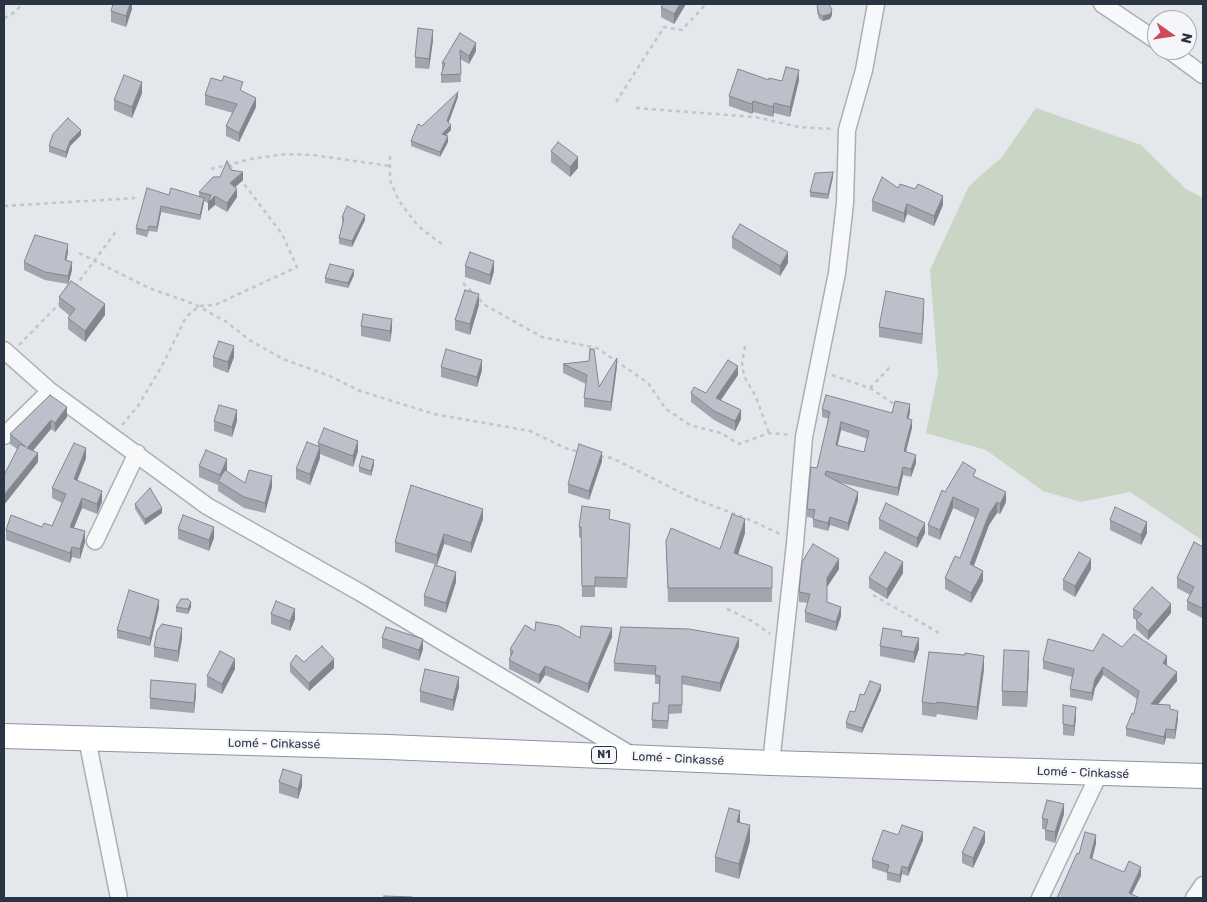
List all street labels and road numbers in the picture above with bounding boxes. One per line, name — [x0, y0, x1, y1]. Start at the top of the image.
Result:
street label: Lomé - Cinkassé — [228, 736, 320, 752]
road number: N1 — [592, 746, 616, 764]
street label: Lomé - Cinkassé — [631, 749, 725, 769]
street label: Lomé - Cinkassé — [1037, 764, 1129, 782]

